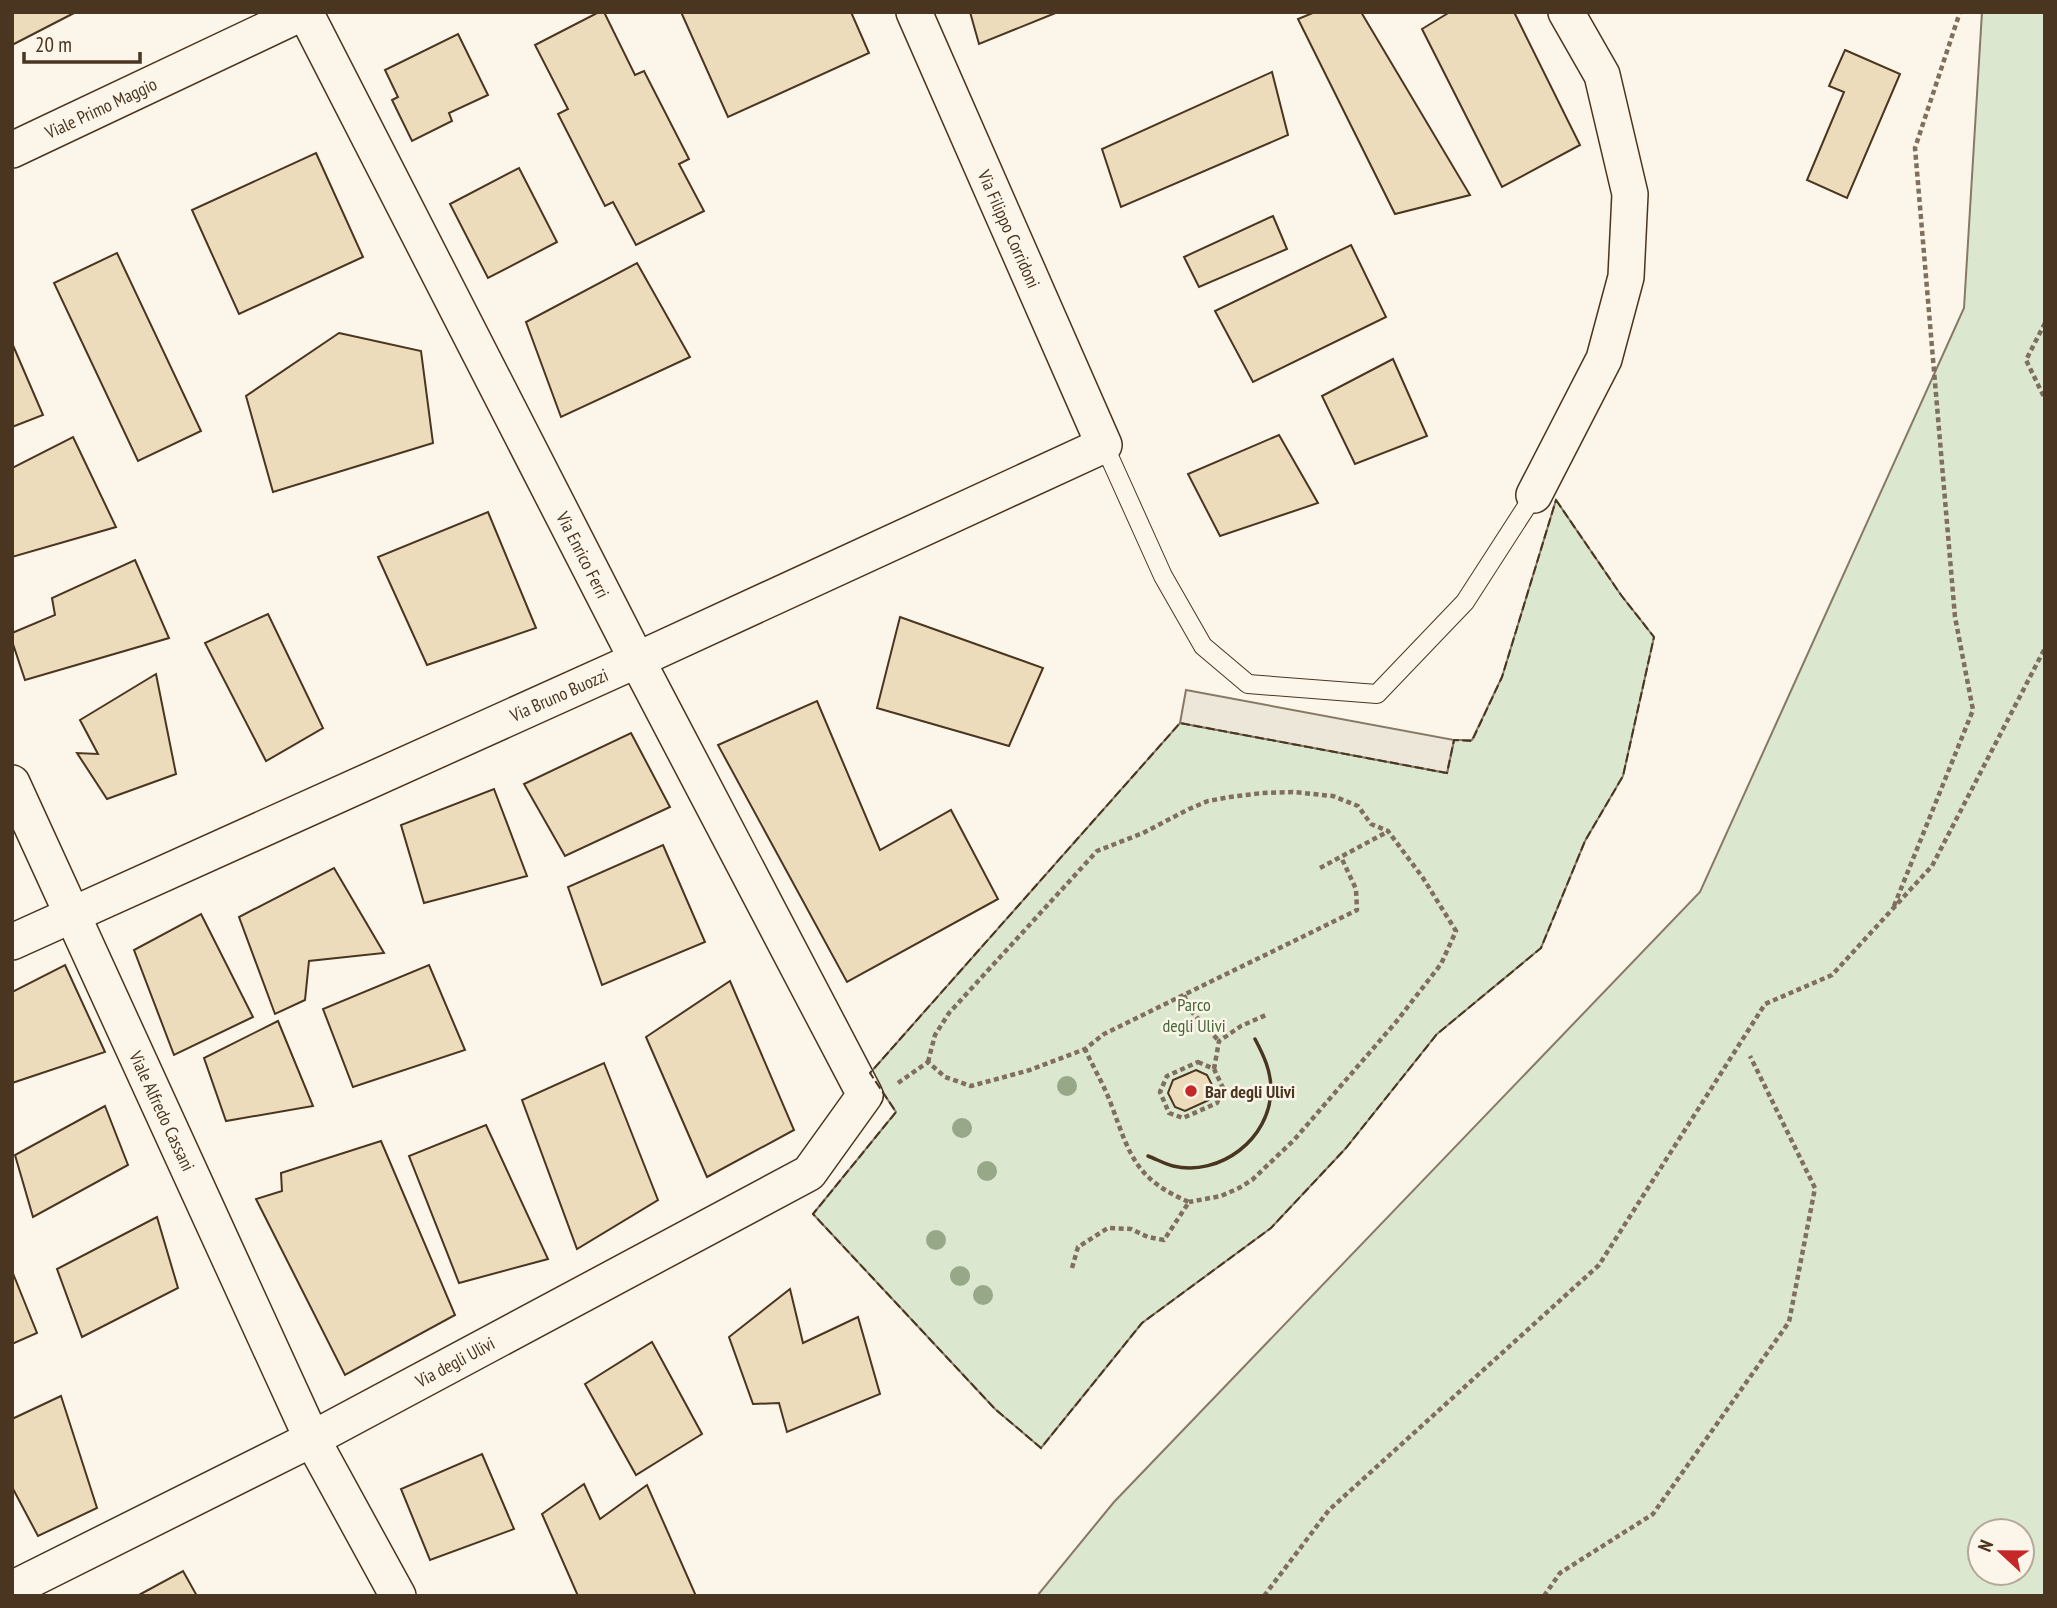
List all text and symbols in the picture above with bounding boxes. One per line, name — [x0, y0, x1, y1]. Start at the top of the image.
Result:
scale bar — [24, 21, 140, 65]
text: 20 m — [35, 31, 72, 58]
street label: Viale Primo Maggio — [41, 72, 161, 144]
street label: Via Filippo Corridoni — [972, 166, 1045, 292]
street label: Via Enrico Ferri — [551, 507, 615, 602]
street label: Via Bruno Buozzi — [506, 663, 611, 727]
park label: Parco degli Ulivi — [1162, 993, 1226, 1037]
street label: Viale Alfredo Cassani — [124, 1046, 200, 1175]
place label: Bar degli Ulivi — [1205, 1080, 1295, 1103]
marker: Bar degli Ulivi — [1183, 1083, 1199, 1099]
street label: Via degli Ulivi — [411, 1332, 499, 1393]
north arrow — [1966, 1517, 2036, 1587]
text: N — [1972, 1536, 1998, 1555]

